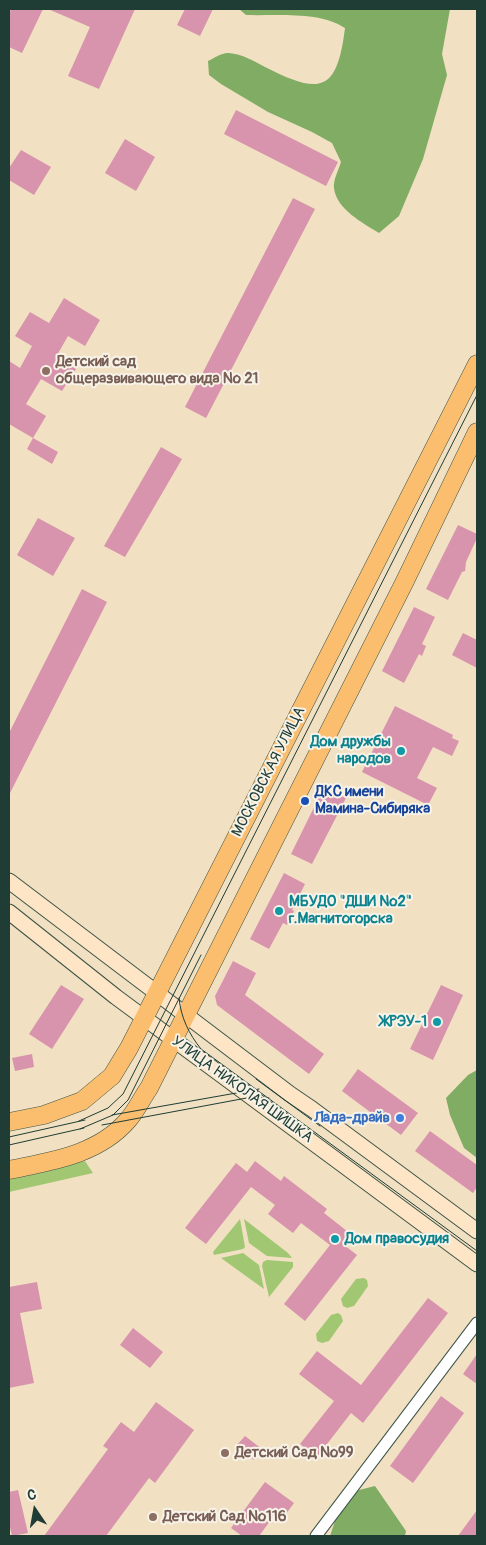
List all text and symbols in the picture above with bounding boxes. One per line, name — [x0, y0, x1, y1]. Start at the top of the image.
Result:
place label: Детский сад общеразвивающего вида № 21 — [56, 353, 258, 388]
marker: Детский сад общеразвивающего вида № 21 — [40, 365, 52, 377]
street label: МОСКОВСКАЯ УЛИЦА — [228, 704, 310, 840]
place label: Дом дружбы народов — [310, 733, 391, 768]
marker: Дом дружбы народов — [395, 745, 407, 757]
place label: ДКС имени Мамина-Сибиряка — [315, 783, 430, 818]
marker: ДКС имени Мамина-Сибиряка — [299, 795, 311, 807]
place label: МБУДО "ДШИ №2" г.Магнитогорска — [289, 893, 412, 928]
marker: МБУДО "ДШИ №2" г.Магнитогорска — [273, 905, 285, 917]
place label: ЖРЭУ-1 — [380, 1013, 427, 1031]
marker: ЖРЭУ-1 — [431, 1016, 443, 1028]
street label: УЛИЦА НИКОЛАЯ ШИШКА — [168, 1033, 316, 1147]
place label: Лада-драйв — [314, 1109, 390, 1127]
marker: Лада-драйв — [394, 1112, 406, 1124]
place label: Дом правосудия — [345, 1230, 449, 1248]
marker: Дом правосудия — [329, 1233, 341, 1245]
place label: Детский Сад №99 — [235, 1444, 354, 1462]
marker: Детский Сад №99 — [219, 1447, 231, 1459]
north arrow — [10, 1485, 60, 1535]
text: С — [26, 1486, 38, 1504]
place label: Детский Сад №116 — [163, 1508, 287, 1526]
marker: Детский Сад №116 — [147, 1511, 159, 1523]

